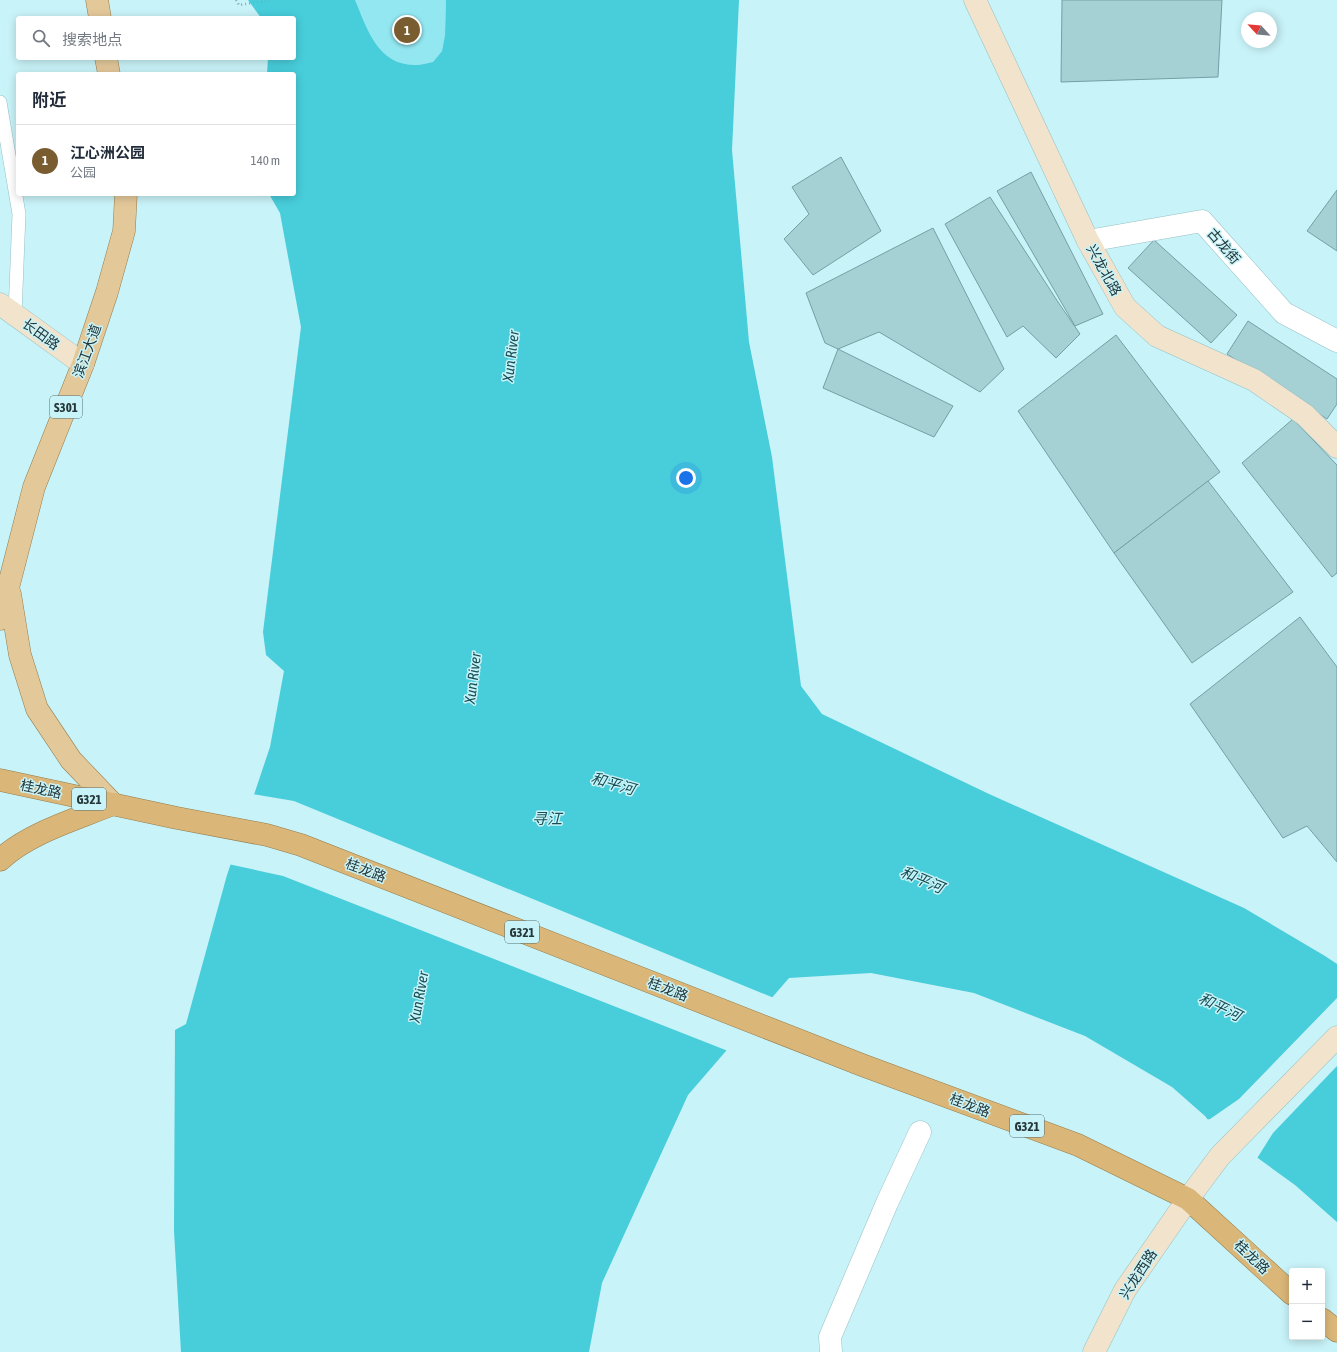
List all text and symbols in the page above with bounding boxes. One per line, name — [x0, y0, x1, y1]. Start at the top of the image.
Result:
north arrow — [1241, 12, 1277, 48]
pin: 1 — [394, 15, 420, 45]
search box — [16, 16, 296, 60]
icon: search — [30, 27, 52, 49]
text: 搜索地点 — [62, 31, 122, 48]
text: 附近 — [32, 90, 66, 110]
text: 江心洲公园 — [70, 144, 145, 161]
text: 1 — [42, 153, 48, 168]
text: 140 m — [251, 153, 280, 168]
text: 公园 — [70, 165, 96, 180]
street label: 古龙街 — [1204, 225, 1244, 267]
street label: 兴龙北路 — [1083, 242, 1125, 298]
street label: 长田路 — [19, 315, 63, 353]
street label: 滨江大道 — [70, 322, 104, 380]
water label: Xun River — [499, 329, 522, 384]
road number: S301 — [50, 396, 82, 418]
your location — [676, 468, 696, 488]
water label: Xun River — [461, 651, 484, 706]
water label: 和平河 — [589, 769, 640, 799]
street label: 桂龙路 — [19, 777, 63, 801]
road number: G321 — [72, 788, 106, 810]
water label: 寻江 — [532, 810, 564, 827]
street label: 桂龙路 — [344, 855, 388, 885]
water label: 和平河 — [898, 863, 949, 897]
road number: G321 — [505, 921, 539, 943]
water label: Xun River — [405, 969, 431, 1025]
street label: 桂龙路 — [646, 974, 690, 1004]
water label: 和平河 — [1196, 989, 1247, 1025]
street label: 桂龙路 — [948, 1090, 992, 1120]
road number: G321 — [1010, 1115, 1044, 1137]
street label: 桂龙路 — [1231, 1237, 1273, 1277]
street label: 兴龙西路 — [1116, 1246, 1160, 1302]
map controls — [1289, 1268, 1325, 1340]
button: + — [1289, 1268, 1325, 1304]
button: − — [1289, 1304, 1325, 1340]

